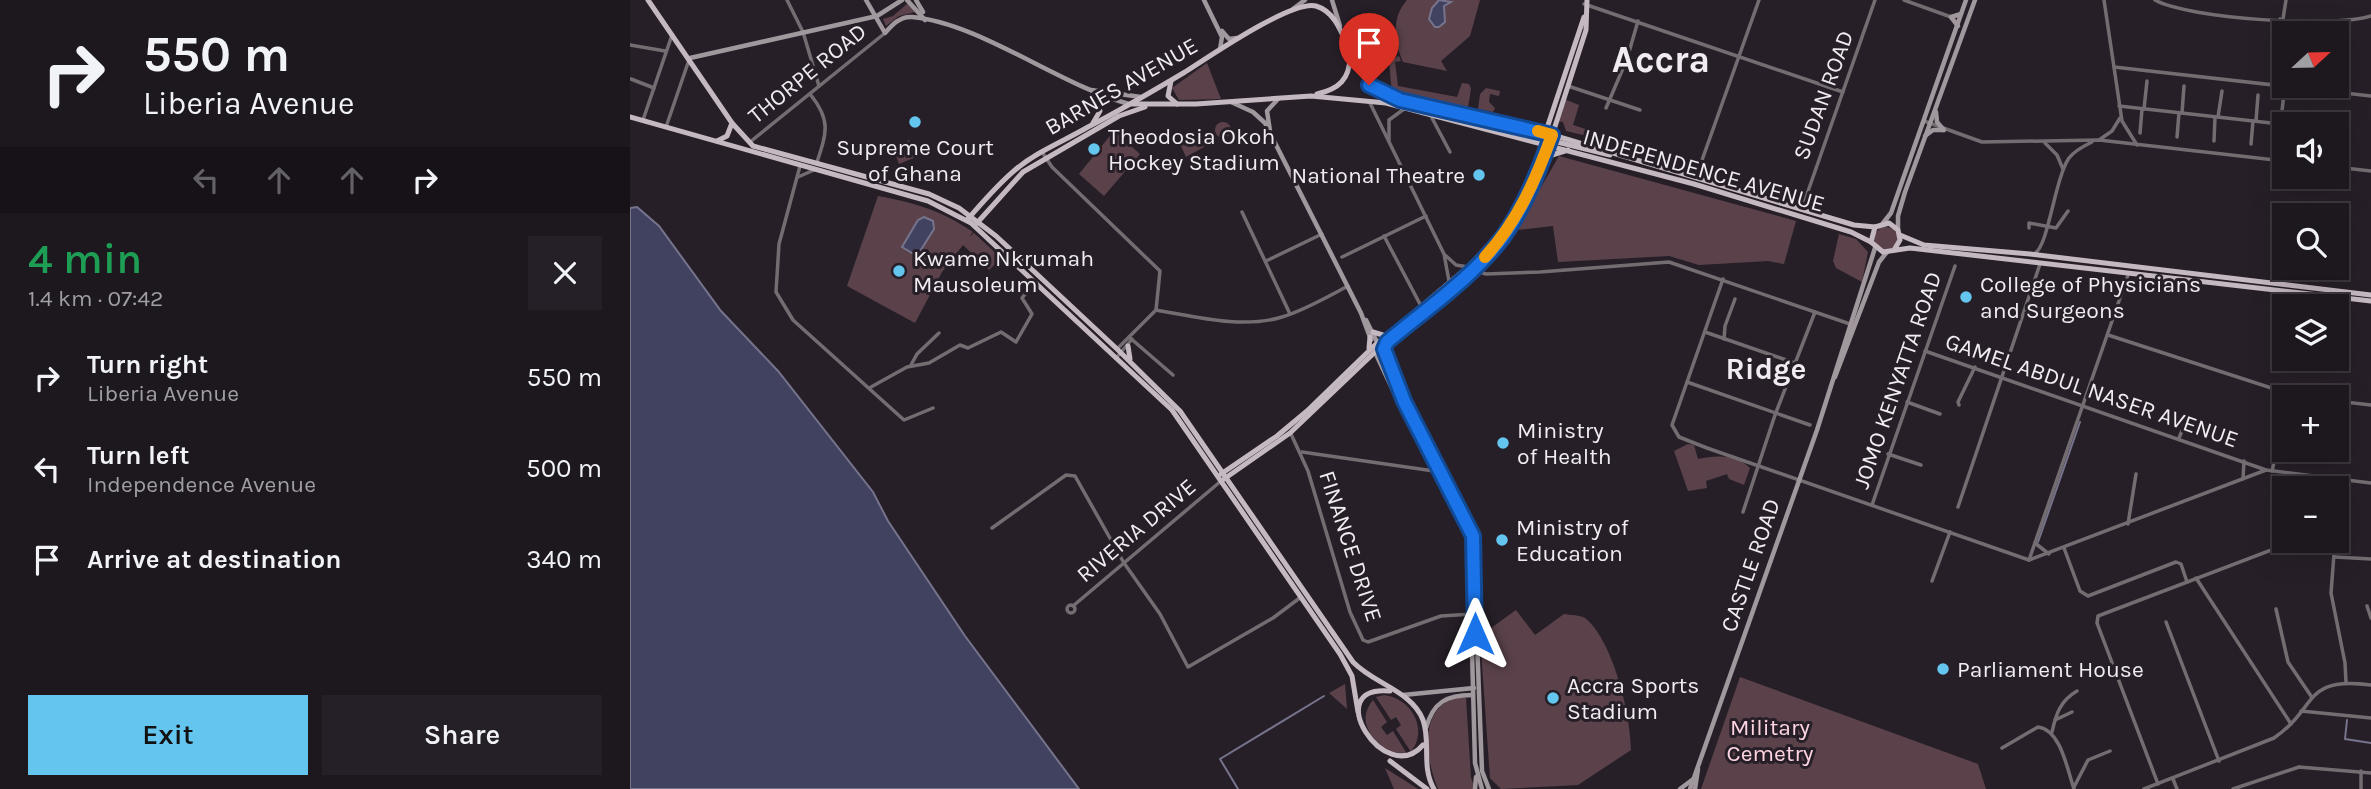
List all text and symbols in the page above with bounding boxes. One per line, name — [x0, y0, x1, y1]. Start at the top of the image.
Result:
pin — [1339, 13, 1399, 85]
street label: THORPE ROAD — [743, 17, 872, 129]
north arrow — [2272, 21, 2348, 98]
map controls — [2272, 21, 2349, 553]
icon: arrive — [1350, 24, 1388, 62]
text: 550 m — [143, 26, 290, 83]
street label: SUDAN ROAD — [1788, 27, 1859, 164]
icon: right — [28, 28, 119, 119]
street label: BARNES AVENUE — [1040, 32, 1202, 141]
district label: Accra — [1612, 38, 1710, 81]
text: Liberia Avenue — [143, 85, 355, 122]
button: sound — [2272, 112, 2349, 189]
marker: Supreme Court of Ghana — [907, 114, 923, 130]
place label: Theodosia Okoh Hockey Stadium — [1108, 123, 1280, 176]
street label: INDEPENDENCE AVENUE — [1580, 123, 1828, 218]
place label: Supreme Court of Ghana — [836, 134, 994, 187]
marker: Theodosia Okoh Hockey Stadium — [1086, 141, 1102, 157]
icon: left — [187, 161, 225, 199]
icon: ahead — [260, 161, 298, 199]
icon: ahead — [333, 161, 371, 199]
icon: right — [406, 161, 444, 199]
place label: National Theatre — [1291, 162, 1465, 189]
marker: National Theatre — [1471, 167, 1487, 183]
button: search — [2272, 203, 2349, 280]
text: 4 min — [28, 234, 142, 284]
button: close — [528, 236, 602, 310]
place label: Kwame Nkrumah Mausoleum — [913, 245, 1094, 298]
marker: Kwame Nkrumah Mausoleum — [891, 263, 907, 279]
street label: JOMO KENYATTA ROAD — [1848, 268, 1947, 492]
place label: College of Physicians and Surgeons — [1980, 271, 2201, 324]
text: 1.4 km · 07:42 — [28, 285, 163, 312]
marker: College of Physicians and Surgeons — [1958, 289, 1974, 305]
button: layers — [2272, 294, 2349, 371]
street label: GAMEL ABDUL NASER AVENUE — [1942, 328, 2242, 453]
text: Turn right — [87, 349, 208, 380]
district label: Ridge — [1726, 351, 1806, 387]
icon: right — [28, 359, 66, 397]
text: 550 m — [527, 362, 602, 393]
text: Liberia Avenue — [87, 380, 239, 407]
button: + — [2272, 385, 2349, 462]
place label: Ministry of Health — [1517, 417, 1612, 470]
marker: Ministry of Health — [1495, 435, 1511, 451]
text: Turn left — [87, 440, 189, 471]
icon: left — [28, 450, 66, 488]
text: 500 m — [526, 453, 602, 484]
street label: FINANCE DRIVE — [1313, 467, 1388, 625]
text: Independence Avenue — [87, 471, 316, 498]
street label: RIVERIA DRIVE — [1071, 473, 1201, 588]
button: − — [2272, 476, 2349, 553]
street label: CASTLE ROAD — [1715, 495, 1786, 635]
place label: Ministry of Education — [1516, 514, 1629, 567]
marker: Ministry of Education — [1494, 532, 1510, 548]
icon: arrive — [28, 541, 66, 579]
text: Arrive at destination — [87, 544, 341, 575]
text: 340 m — [526, 544, 602, 575]
position arrow — [1438, 597, 1512, 671]
place label: Parliament House — [1957, 656, 2144, 683]
marker: Parliament House — [1935, 661, 1951, 677]
place label: Accra Sports Stadium — [1567, 672, 1699, 725]
marker: Accra Sports Stadium — [1545, 690, 1561, 706]
button: Exit — [28, 695, 308, 775]
button: Share — [322, 695, 602, 775]
park label: Military Cemetry — [1727, 714, 1814, 767]

